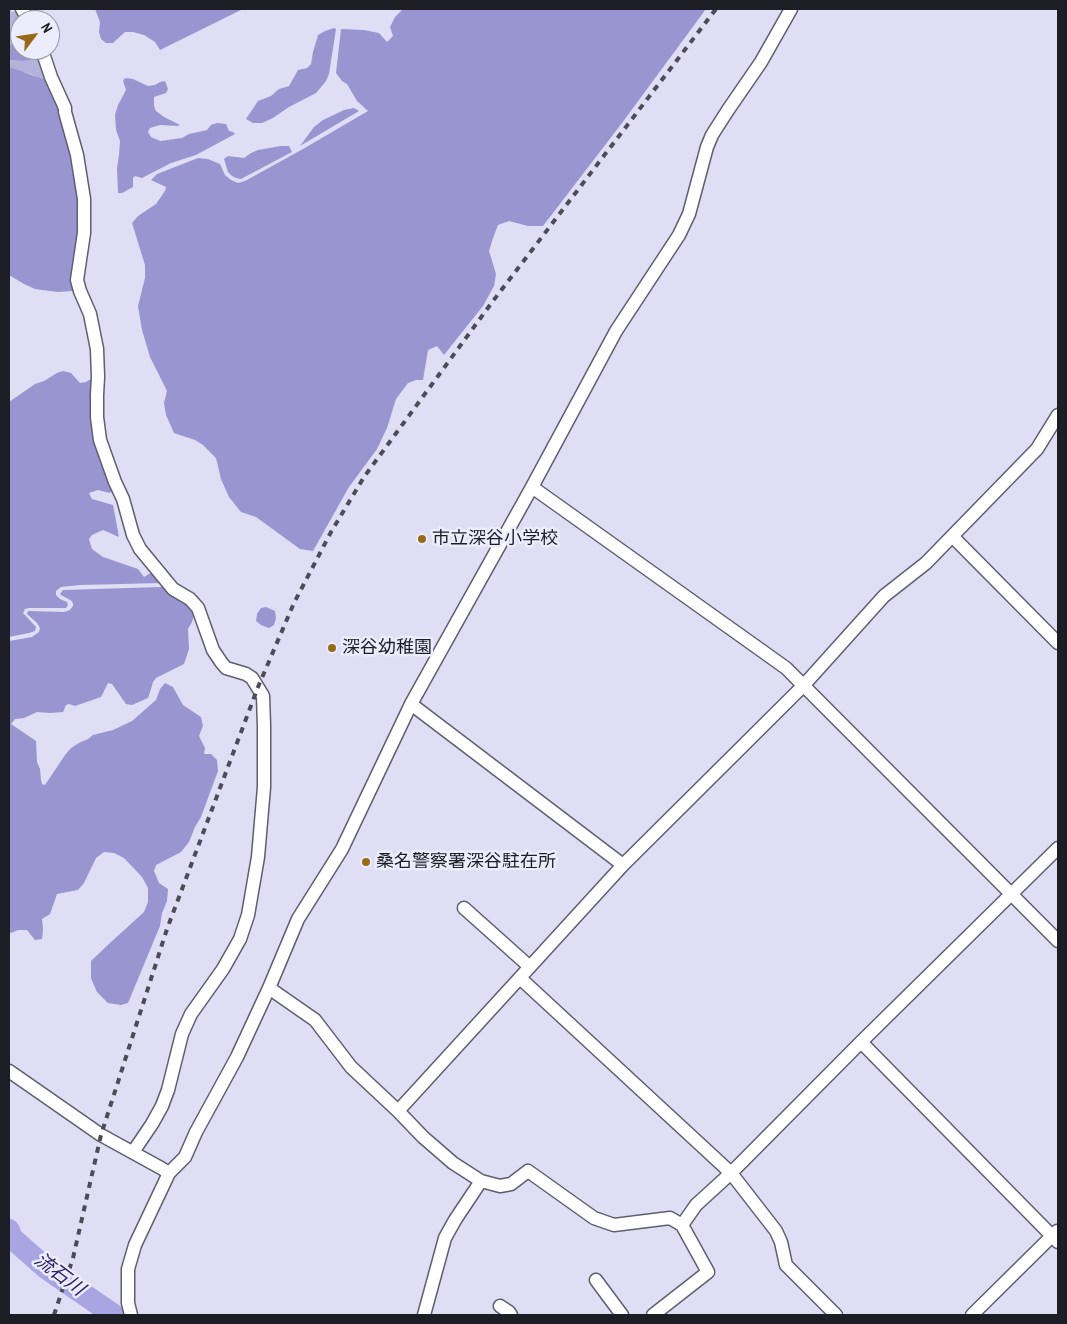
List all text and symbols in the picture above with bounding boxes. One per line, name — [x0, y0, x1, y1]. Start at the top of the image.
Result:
north arrow — [10, 10, 60, 60]
text: N — [37, 20, 57, 36]
place label: 市立深谷小学校 — [432, 528, 558, 550]
marker: 市立深谷小学校 — [416, 533, 428, 545]
place label: 深谷幼稚園 — [342, 637, 432, 659]
marker: 深谷幼稚園 — [326, 642, 338, 654]
place label: 桑名警察署深谷駐在所 — [376, 851, 556, 873]
marker: 桑名警察署深谷駐在所 — [360, 856, 372, 868]
water label: 流石川 — [29, 1249, 89, 1301]

